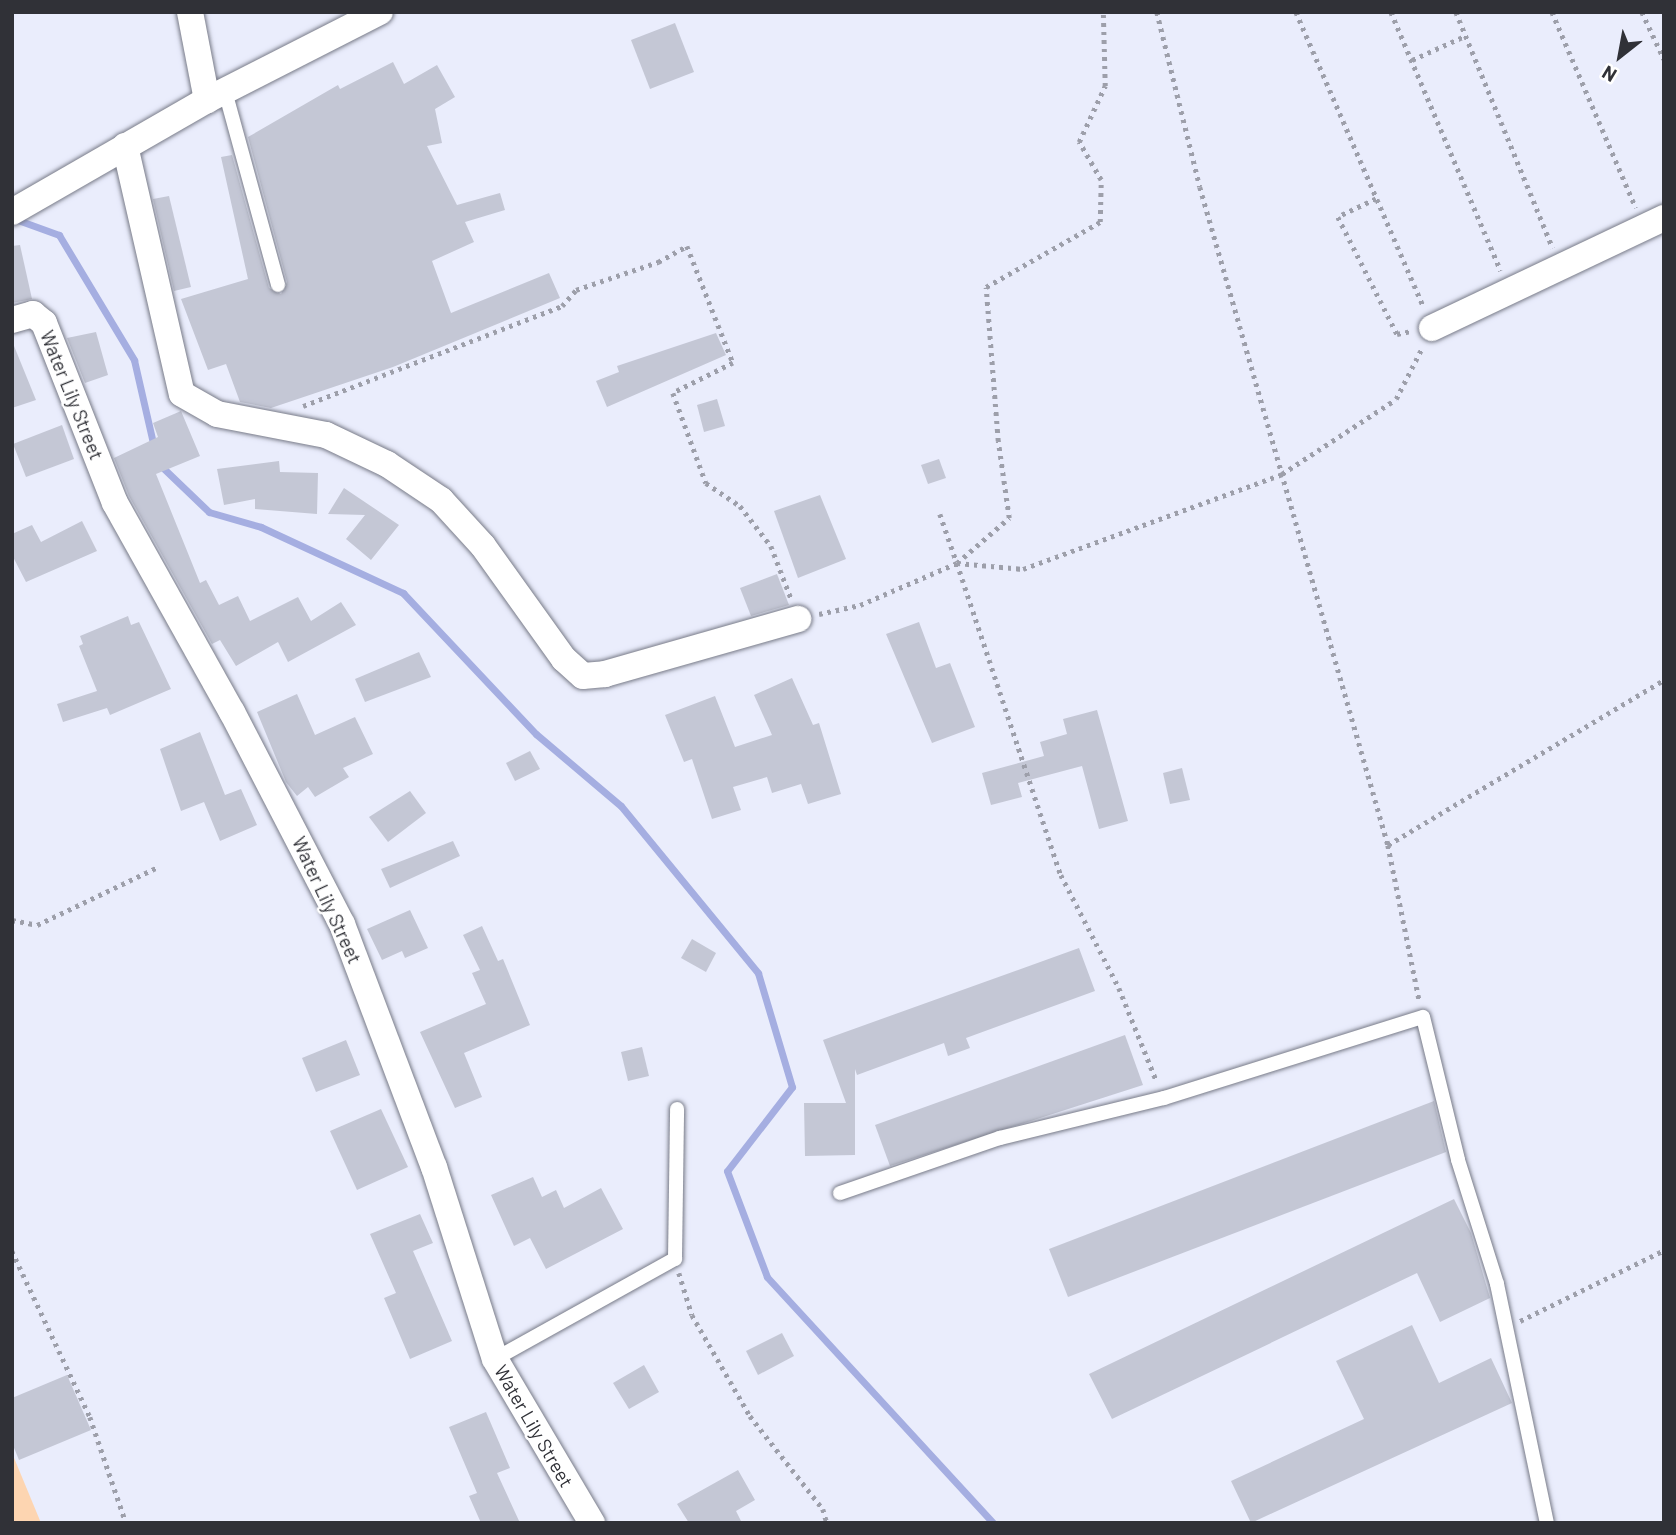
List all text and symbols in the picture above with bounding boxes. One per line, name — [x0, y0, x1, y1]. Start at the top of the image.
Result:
north arrow — [1585, 21, 1655, 91]
text: N — [1598, 61, 1620, 88]
street label: Water Lily Street — [36, 327, 108, 463]
street label: Water Lily Street — [288, 833, 366, 967]
street label: Water Lily Street — [490, 1361, 578, 1491]

